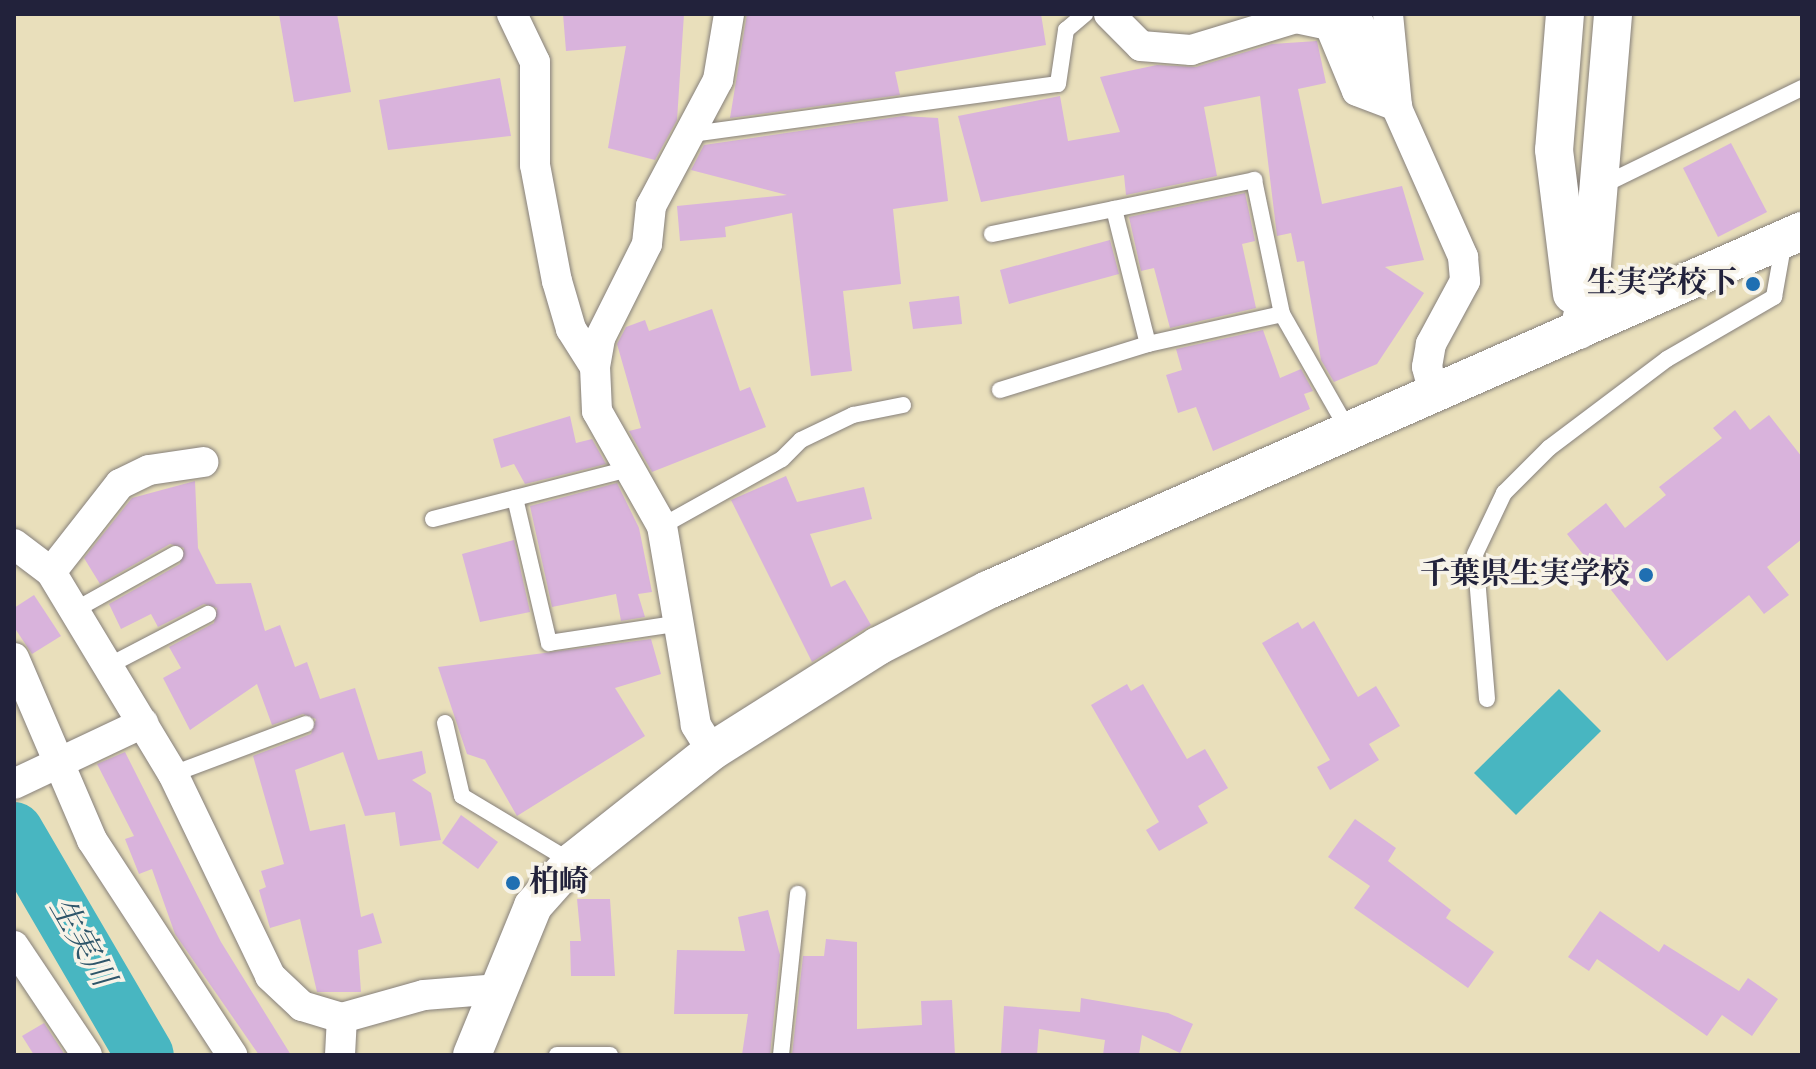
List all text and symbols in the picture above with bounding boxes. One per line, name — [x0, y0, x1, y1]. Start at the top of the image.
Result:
place label: 生実学校下 — [1587, 266, 1737, 302]
marker: 生実学校下 — [1744, 275, 1762, 293]
place label: 千葉県生実学校 — [1420, 557, 1630, 593]
marker: 千葉県生実学校 — [1637, 566, 1655, 584]
place label: 柏崎 — [529, 865, 589, 901]
marker: 柏崎 — [504, 874, 522, 892]
water label: 生実川 — [39, 892, 121, 994]

